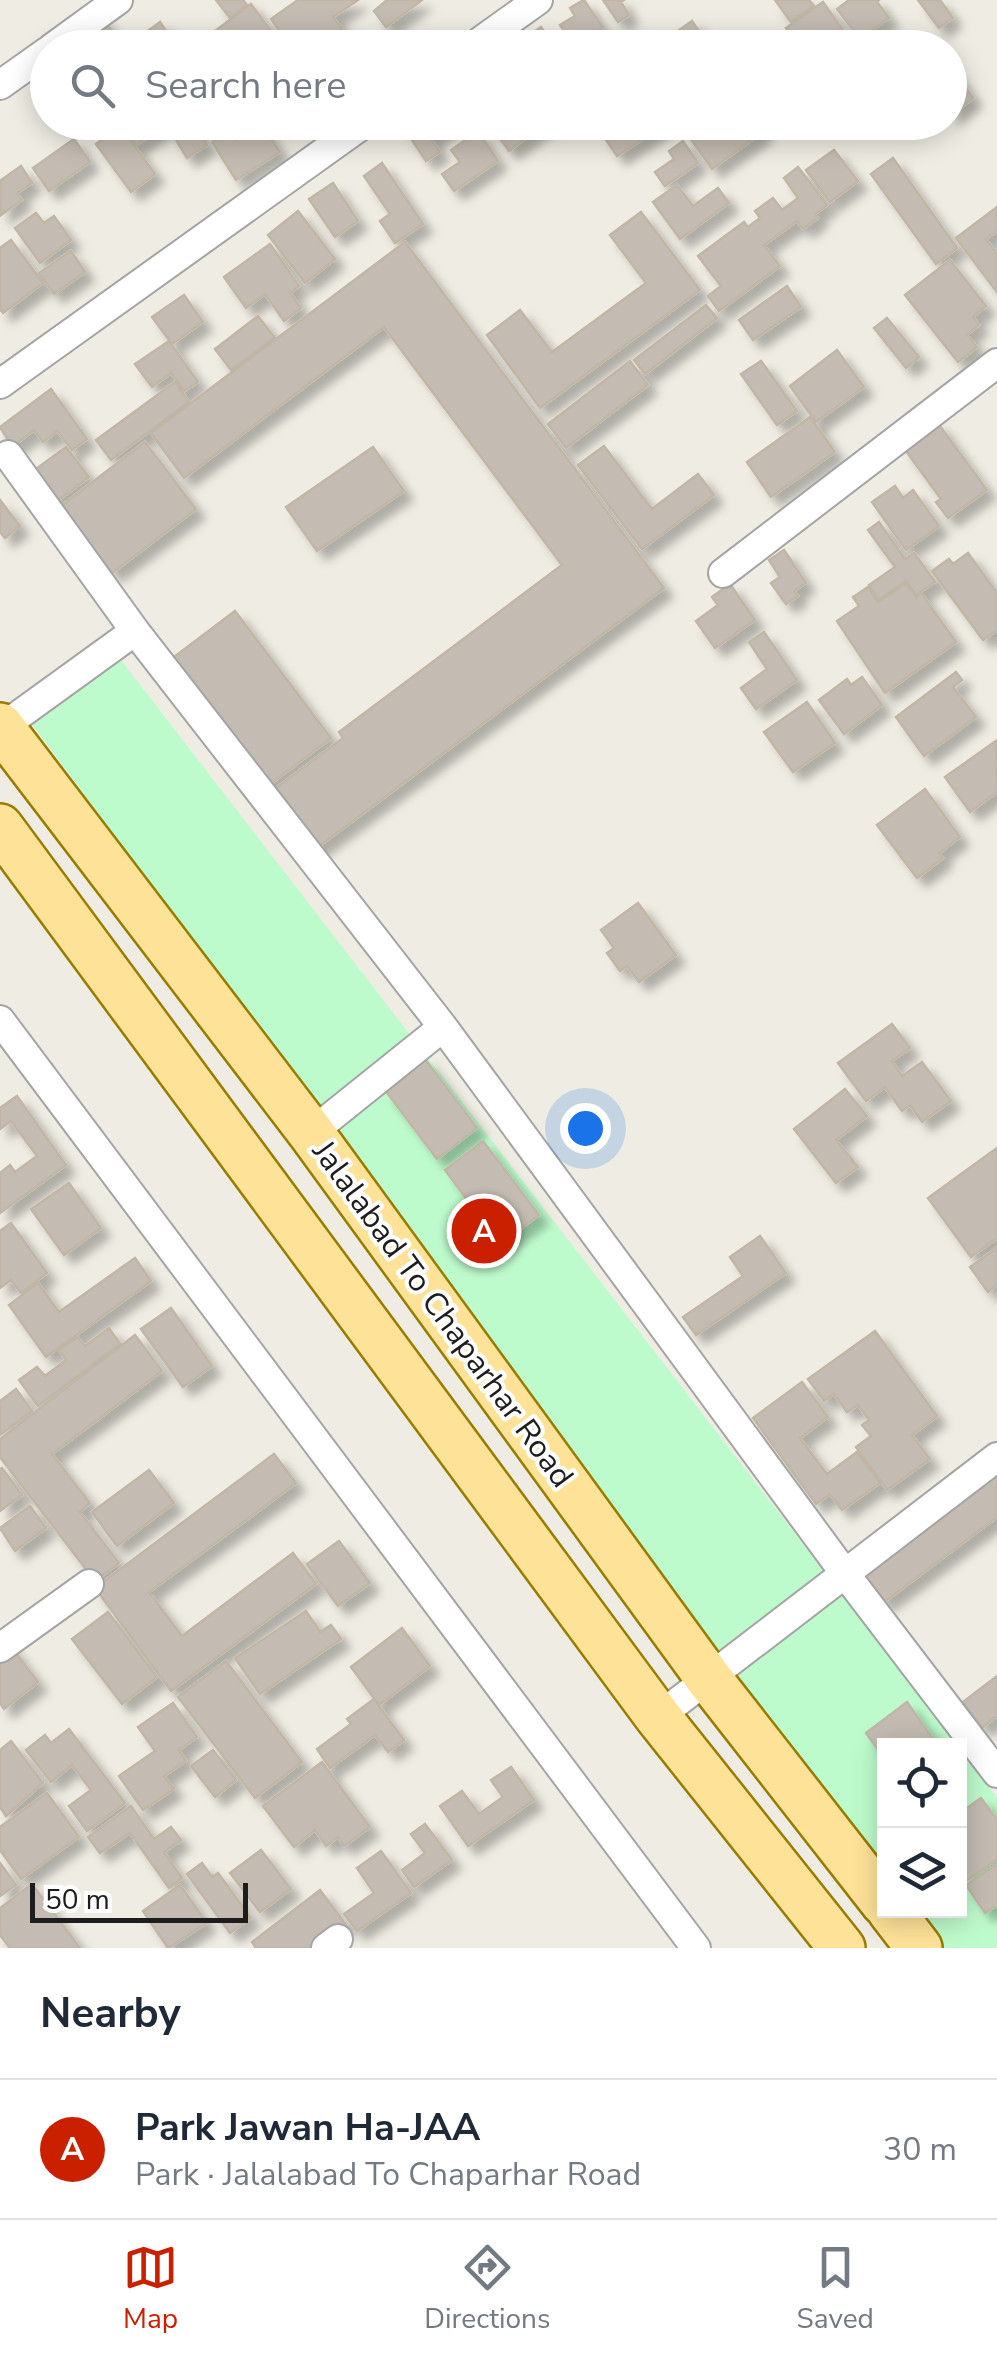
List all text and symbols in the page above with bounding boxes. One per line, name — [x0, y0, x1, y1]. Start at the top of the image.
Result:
search box — [30, 30, 967, 140]
icon: search — [65, 58, 120, 113]
text: Search here — [145, 60, 346, 111]
your location — [560, 1103, 611, 1154]
street label: Jalalabad To Chaparhar Road — [302, 1131, 583, 1496]
pin: A — [452, 1194, 516, 1268]
map controls — [877, 1738, 967, 1918]
button: locate — [877, 1738, 967, 1828]
button: layers — [877, 1828, 967, 1918]
scale bar — [30, 1878, 248, 1922]
text: 50 m — [45, 1881, 110, 1919]
text: Nearby — [40, 1985, 181, 2042]
text: Park Jawan Ha-JAA — [135, 2102, 480, 2153]
text: A — [61, 2128, 84, 2171]
text: 30 m — [883, 2128, 957, 2171]
text: Park · Jalalabad To Chaparhar Road — [135, 2153, 641, 2196]
tab: Map — [123, 2240, 178, 2338]
tab: Directions — [424, 2240, 550, 2338]
tab: Saved — [797, 2240, 874, 2338]

